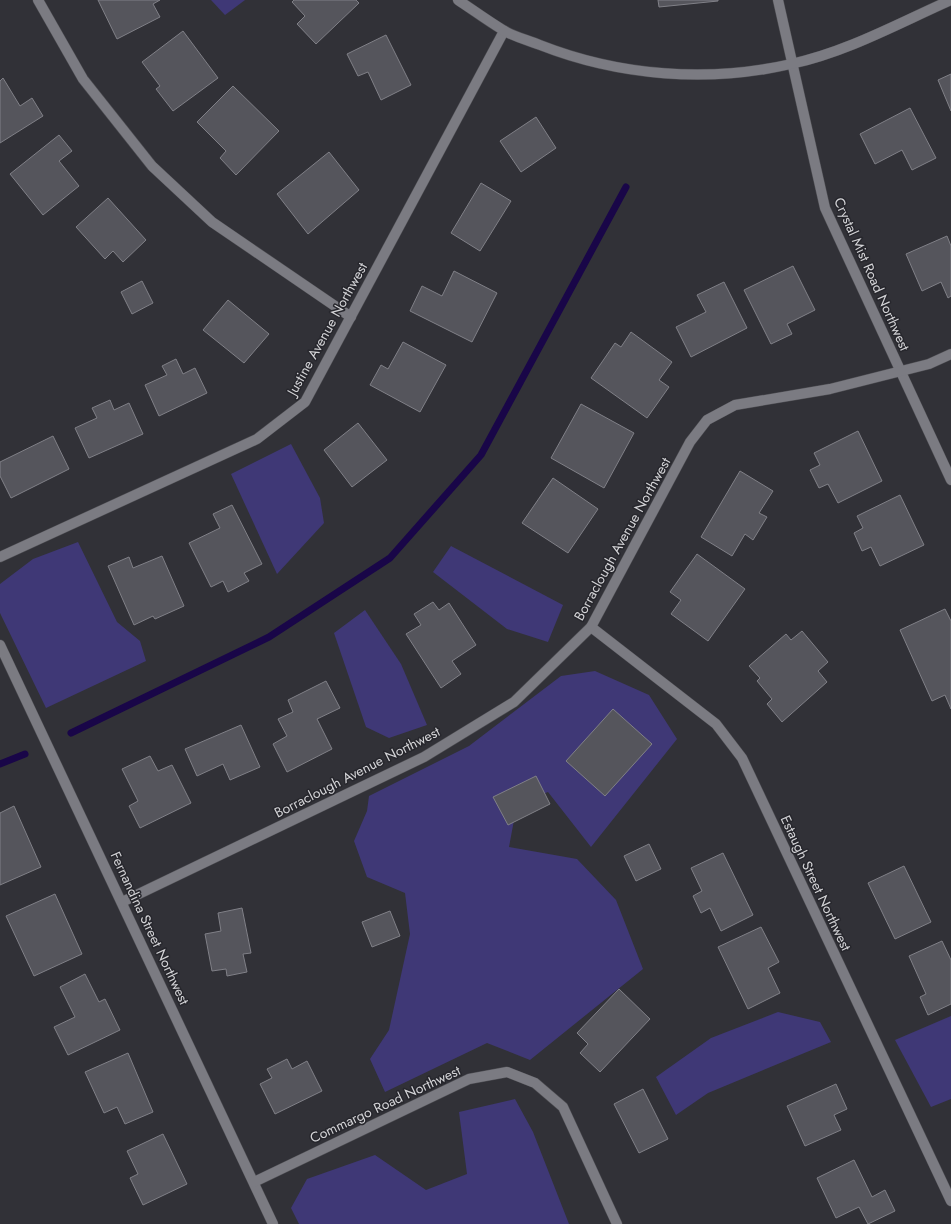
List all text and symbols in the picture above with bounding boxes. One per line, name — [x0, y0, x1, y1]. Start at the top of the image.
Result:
street label: Crystal Mist Road Northwest — [829, 194, 915, 355]
street label: Justine Avenue Northwest — [281, 258, 372, 401]
street label: Borraclough Avenue Northwest — [569, 453, 676, 624]
street label: Borraclough Avenue Northwest — [271, 721, 444, 823]
street label: Estaugh Street Northwest — [776, 812, 856, 955]
street label: Fernandina Street Northwest — [106, 848, 195, 1008]
street label: Commargo Road Northwest — [306, 1060, 464, 1148]

